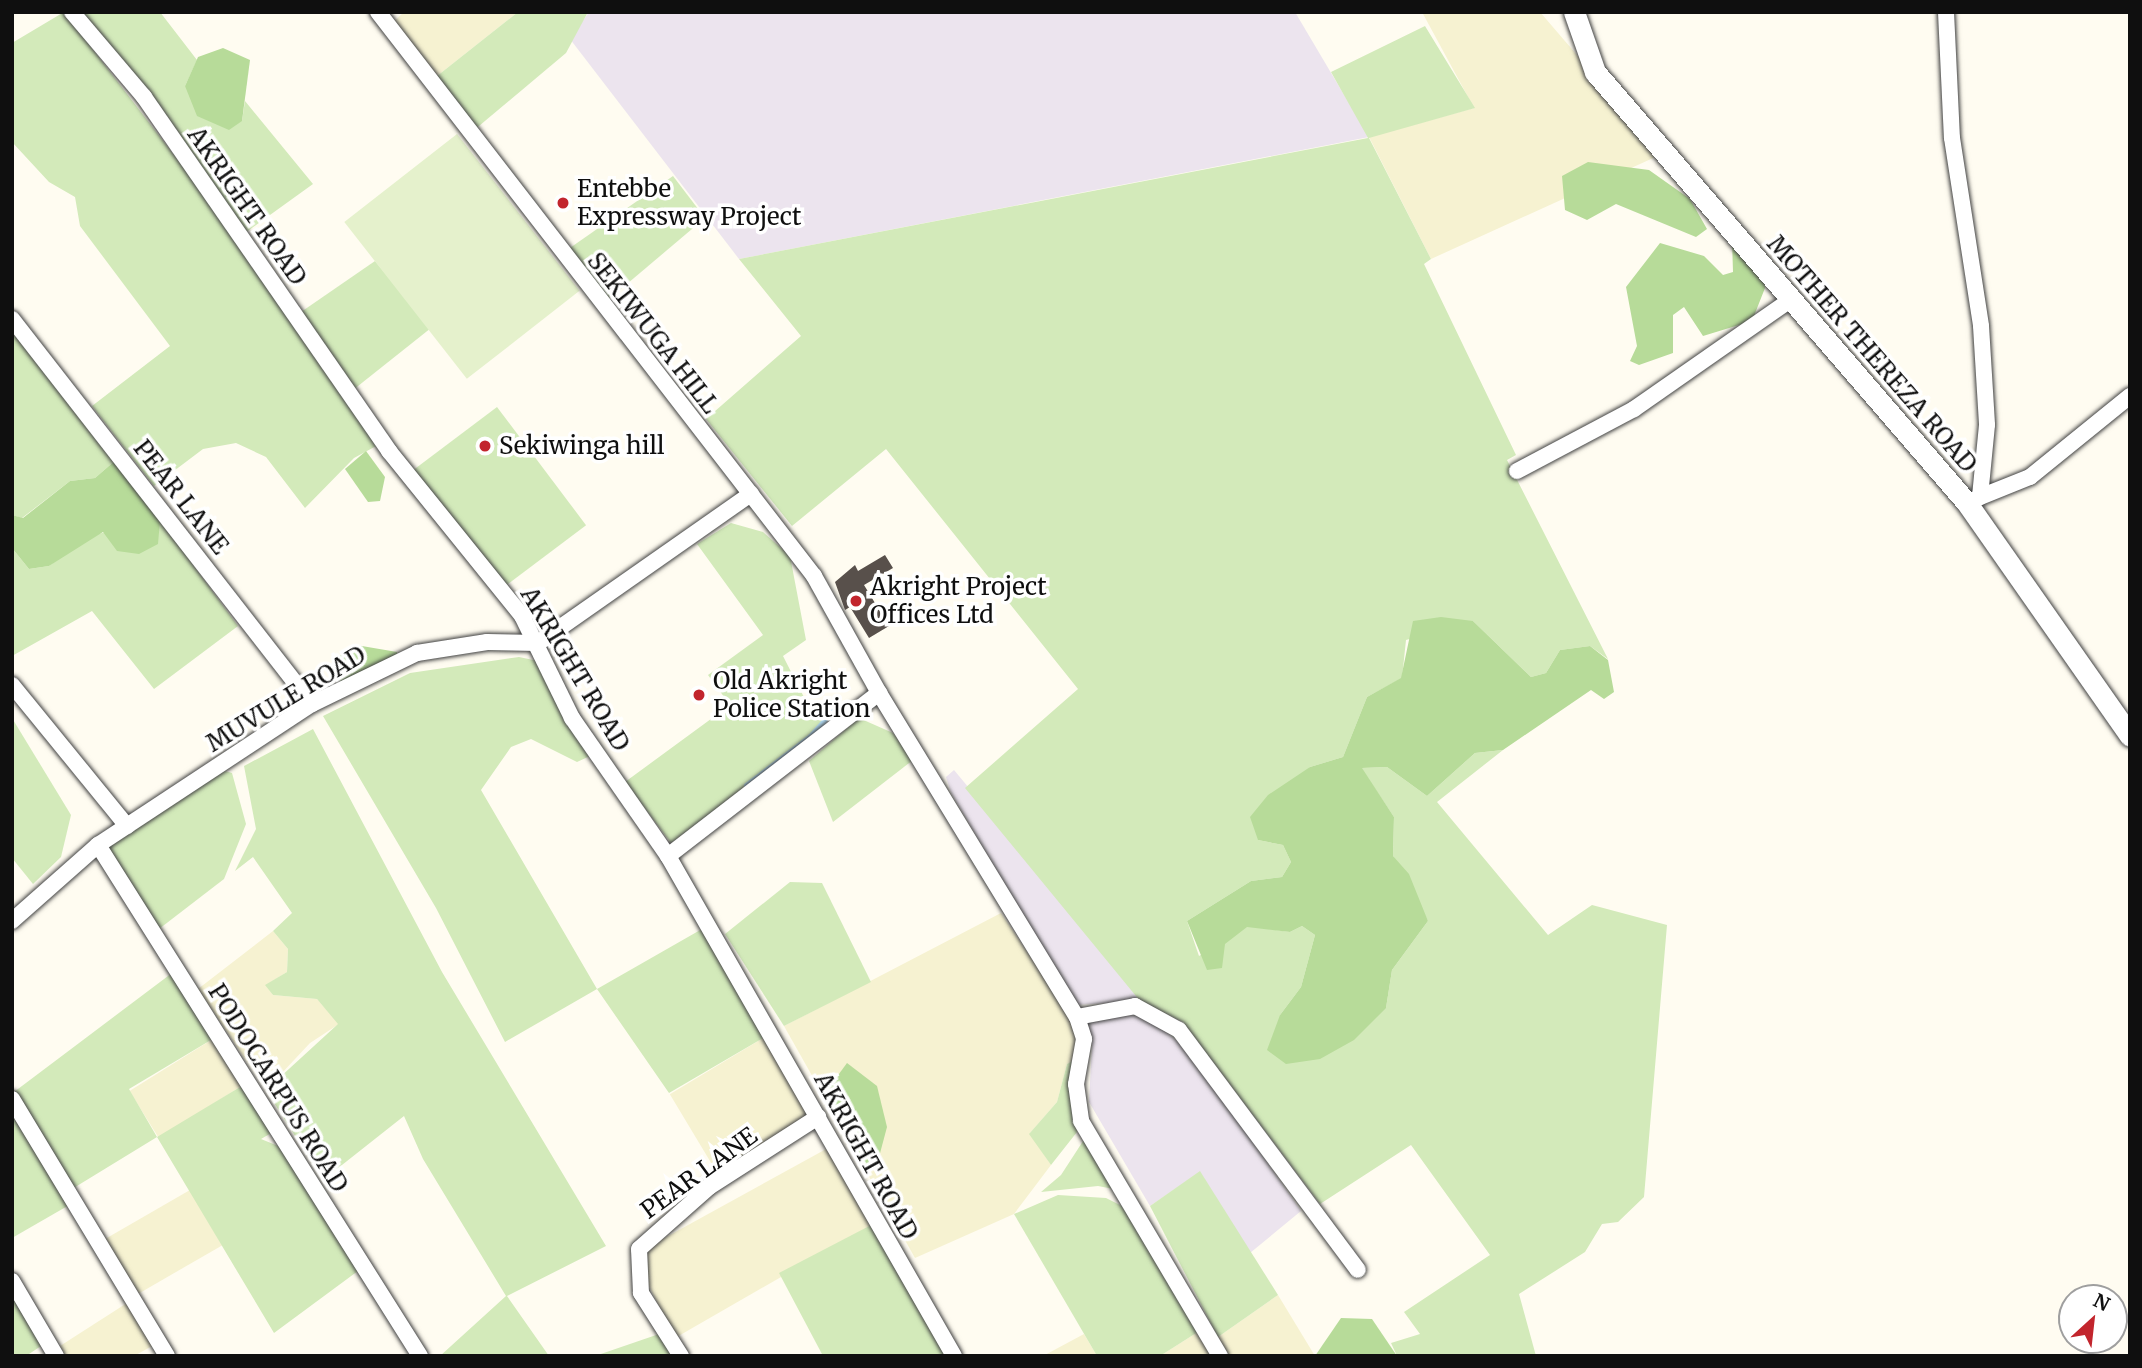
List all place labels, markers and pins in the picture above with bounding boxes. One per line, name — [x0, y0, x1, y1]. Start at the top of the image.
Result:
place label: Entebbe Expressway Project — [577, 175, 801, 231]
marker: Entebbe Expressway Project — [555, 195, 571, 211]
place label: Sekiwinga hill — [499, 432, 664, 460]
marker: Sekiwinga hill — [477, 438, 493, 454]
place label: Akright Project Offices Ltd — [870, 573, 1047, 629]
marker: Akright Project Offices Ltd — [848, 593, 864, 609]
place label: Old Akright Police Station — [713, 667, 870, 723]
marker: Old Akright Police Station — [691, 687, 707, 703]

